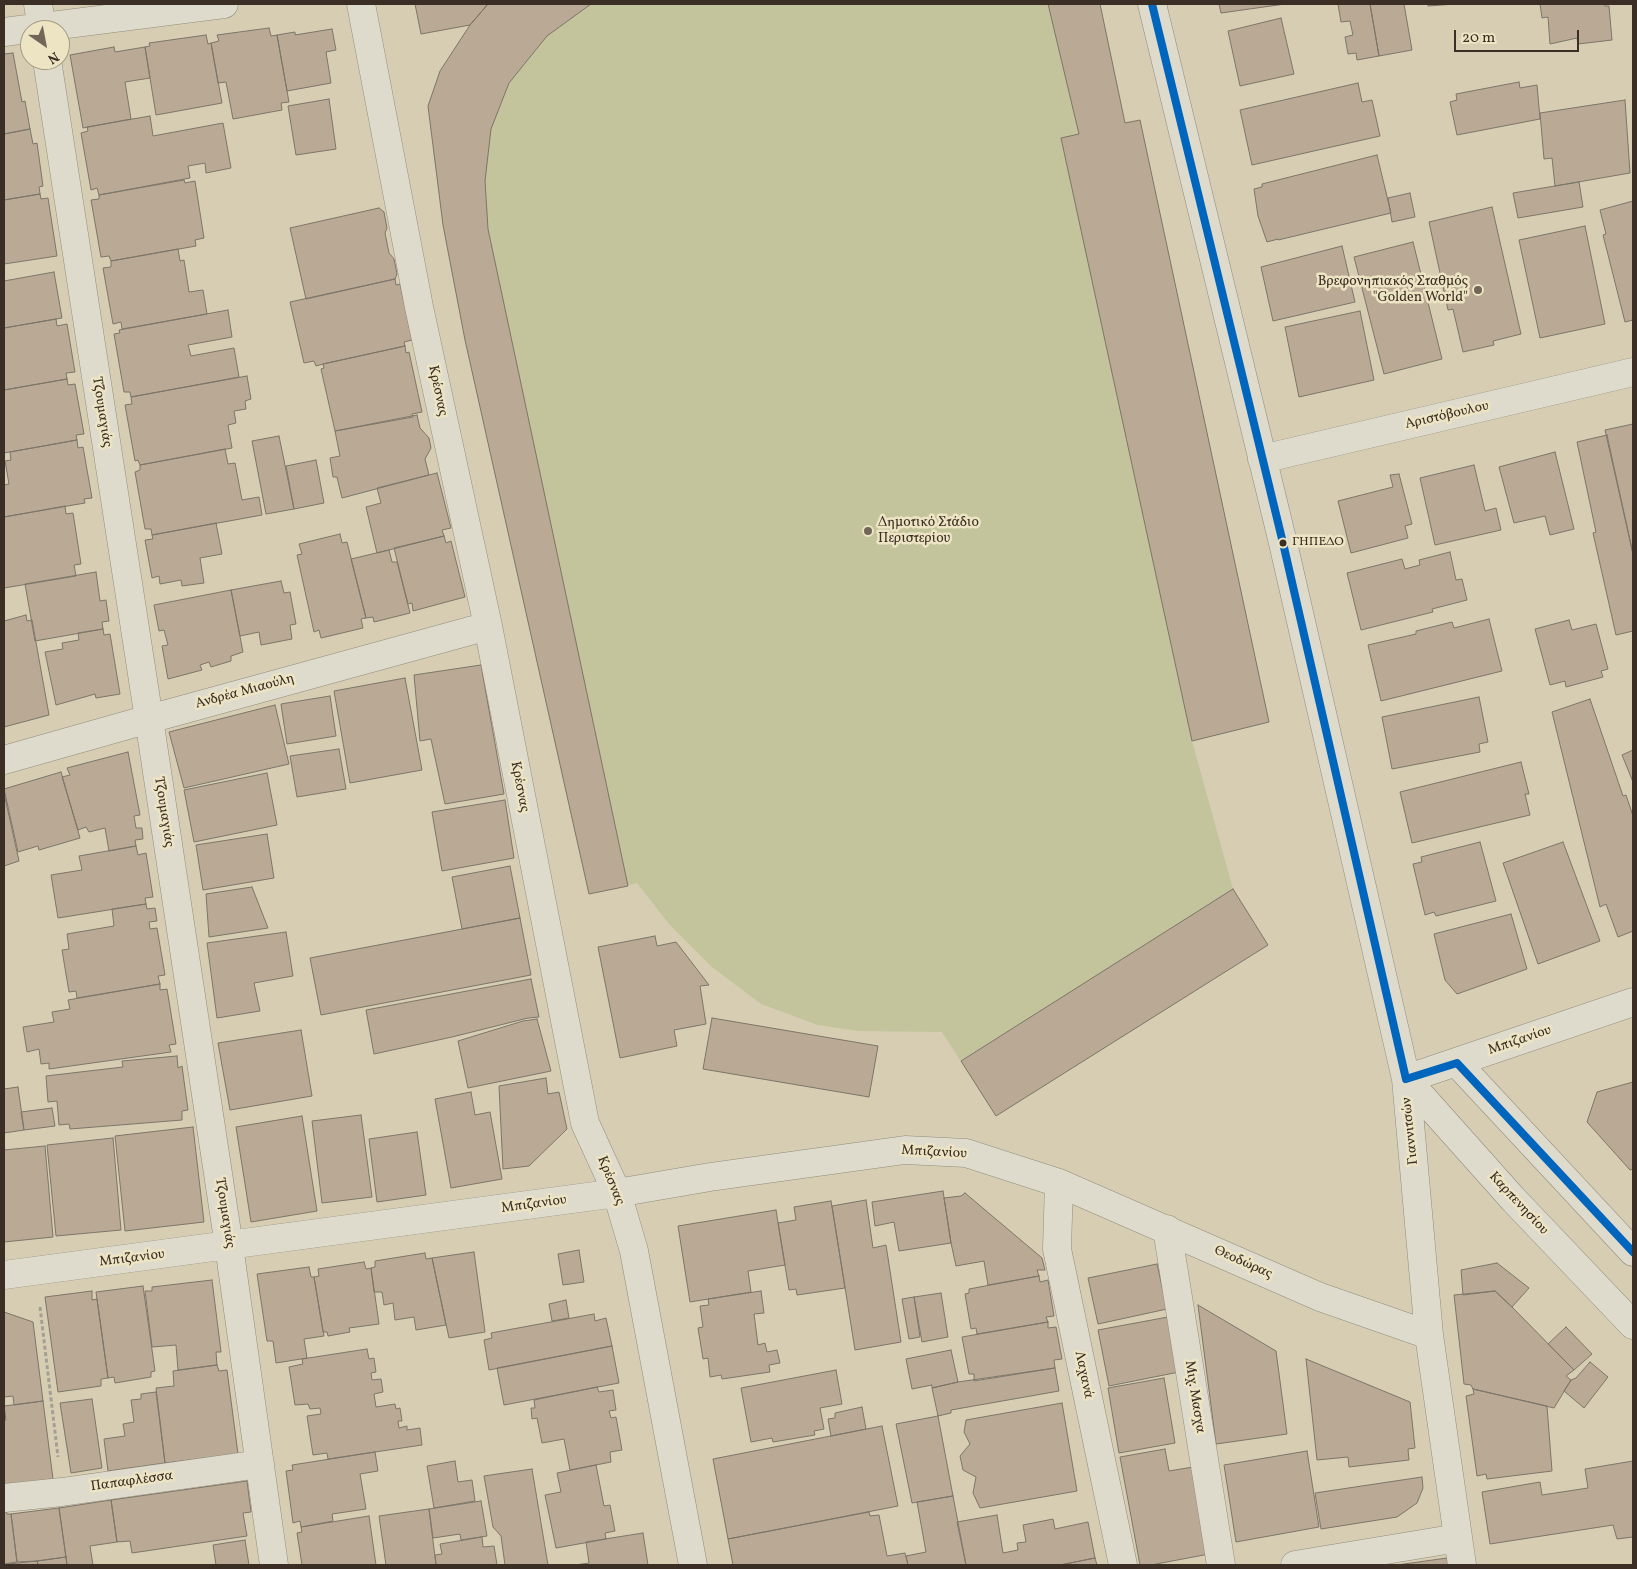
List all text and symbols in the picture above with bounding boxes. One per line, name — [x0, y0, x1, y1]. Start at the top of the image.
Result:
north arrow — [20, 20, 70, 70]
scale bar — [1457, 20, 1582, 52]
text: 20 m — [1462, 28, 1495, 49]
text: N — [43, 46, 62, 68]
place label: Βρεφονηπιακός Σταθμός "Golden World" — [1318, 274, 1468, 306]
marker: Βρεφονηπιακός Σταθμός "Golden World" — [1472, 284, 1484, 296]
street label: Κρέσνας — [423, 364, 451, 418]
street label: Τζουμαγιάς — [87, 375, 115, 449]
street label: Αριστόβουλου — [1403, 398, 1491, 434]
place label: Δημοτικό Στάδιο Περιστερίου — [878, 515, 979, 548]
marker: Δημοτικό Στάδιο Περιστερίου — [862, 525, 874, 537]
place label: ΓΗΠΕΔΟ — [1292, 535, 1344, 551]
marker: ΓΗΠΕΔΟ — [1278, 538, 1288, 548]
street label: Ανδρέα Μιαούλη — [194, 671, 296, 713]
street label: Κρέσνας — [506, 760, 532, 814]
street label: Τζουμαγιάς — [149, 775, 177, 849]
street label: Μπιζανίου — [1486, 1022, 1554, 1060]
street label: Γιαννιτσών — [1399, 1096, 1423, 1166]
street label: Μπιζανίου — [901, 1143, 967, 1163]
street label: Κρέσνας — [593, 1154, 627, 1208]
street label: Καρπενησίου — [1485, 1169, 1551, 1239]
street label: Τζουμαγιάς — [210, 1176, 238, 1250]
street label: Μπιζανίου — [500, 1192, 568, 1218]
street label: Θεοδώρας — [1211, 1243, 1275, 1283]
street label: Μπιζανίου — [98, 1247, 166, 1271]
street label: Λαχανά — [1070, 1350, 1096, 1400]
street label: Μιχ. Μασχα — [1180, 1359, 1208, 1435]
street label: Παπαφλέσσα — [90, 1468, 174, 1496]

